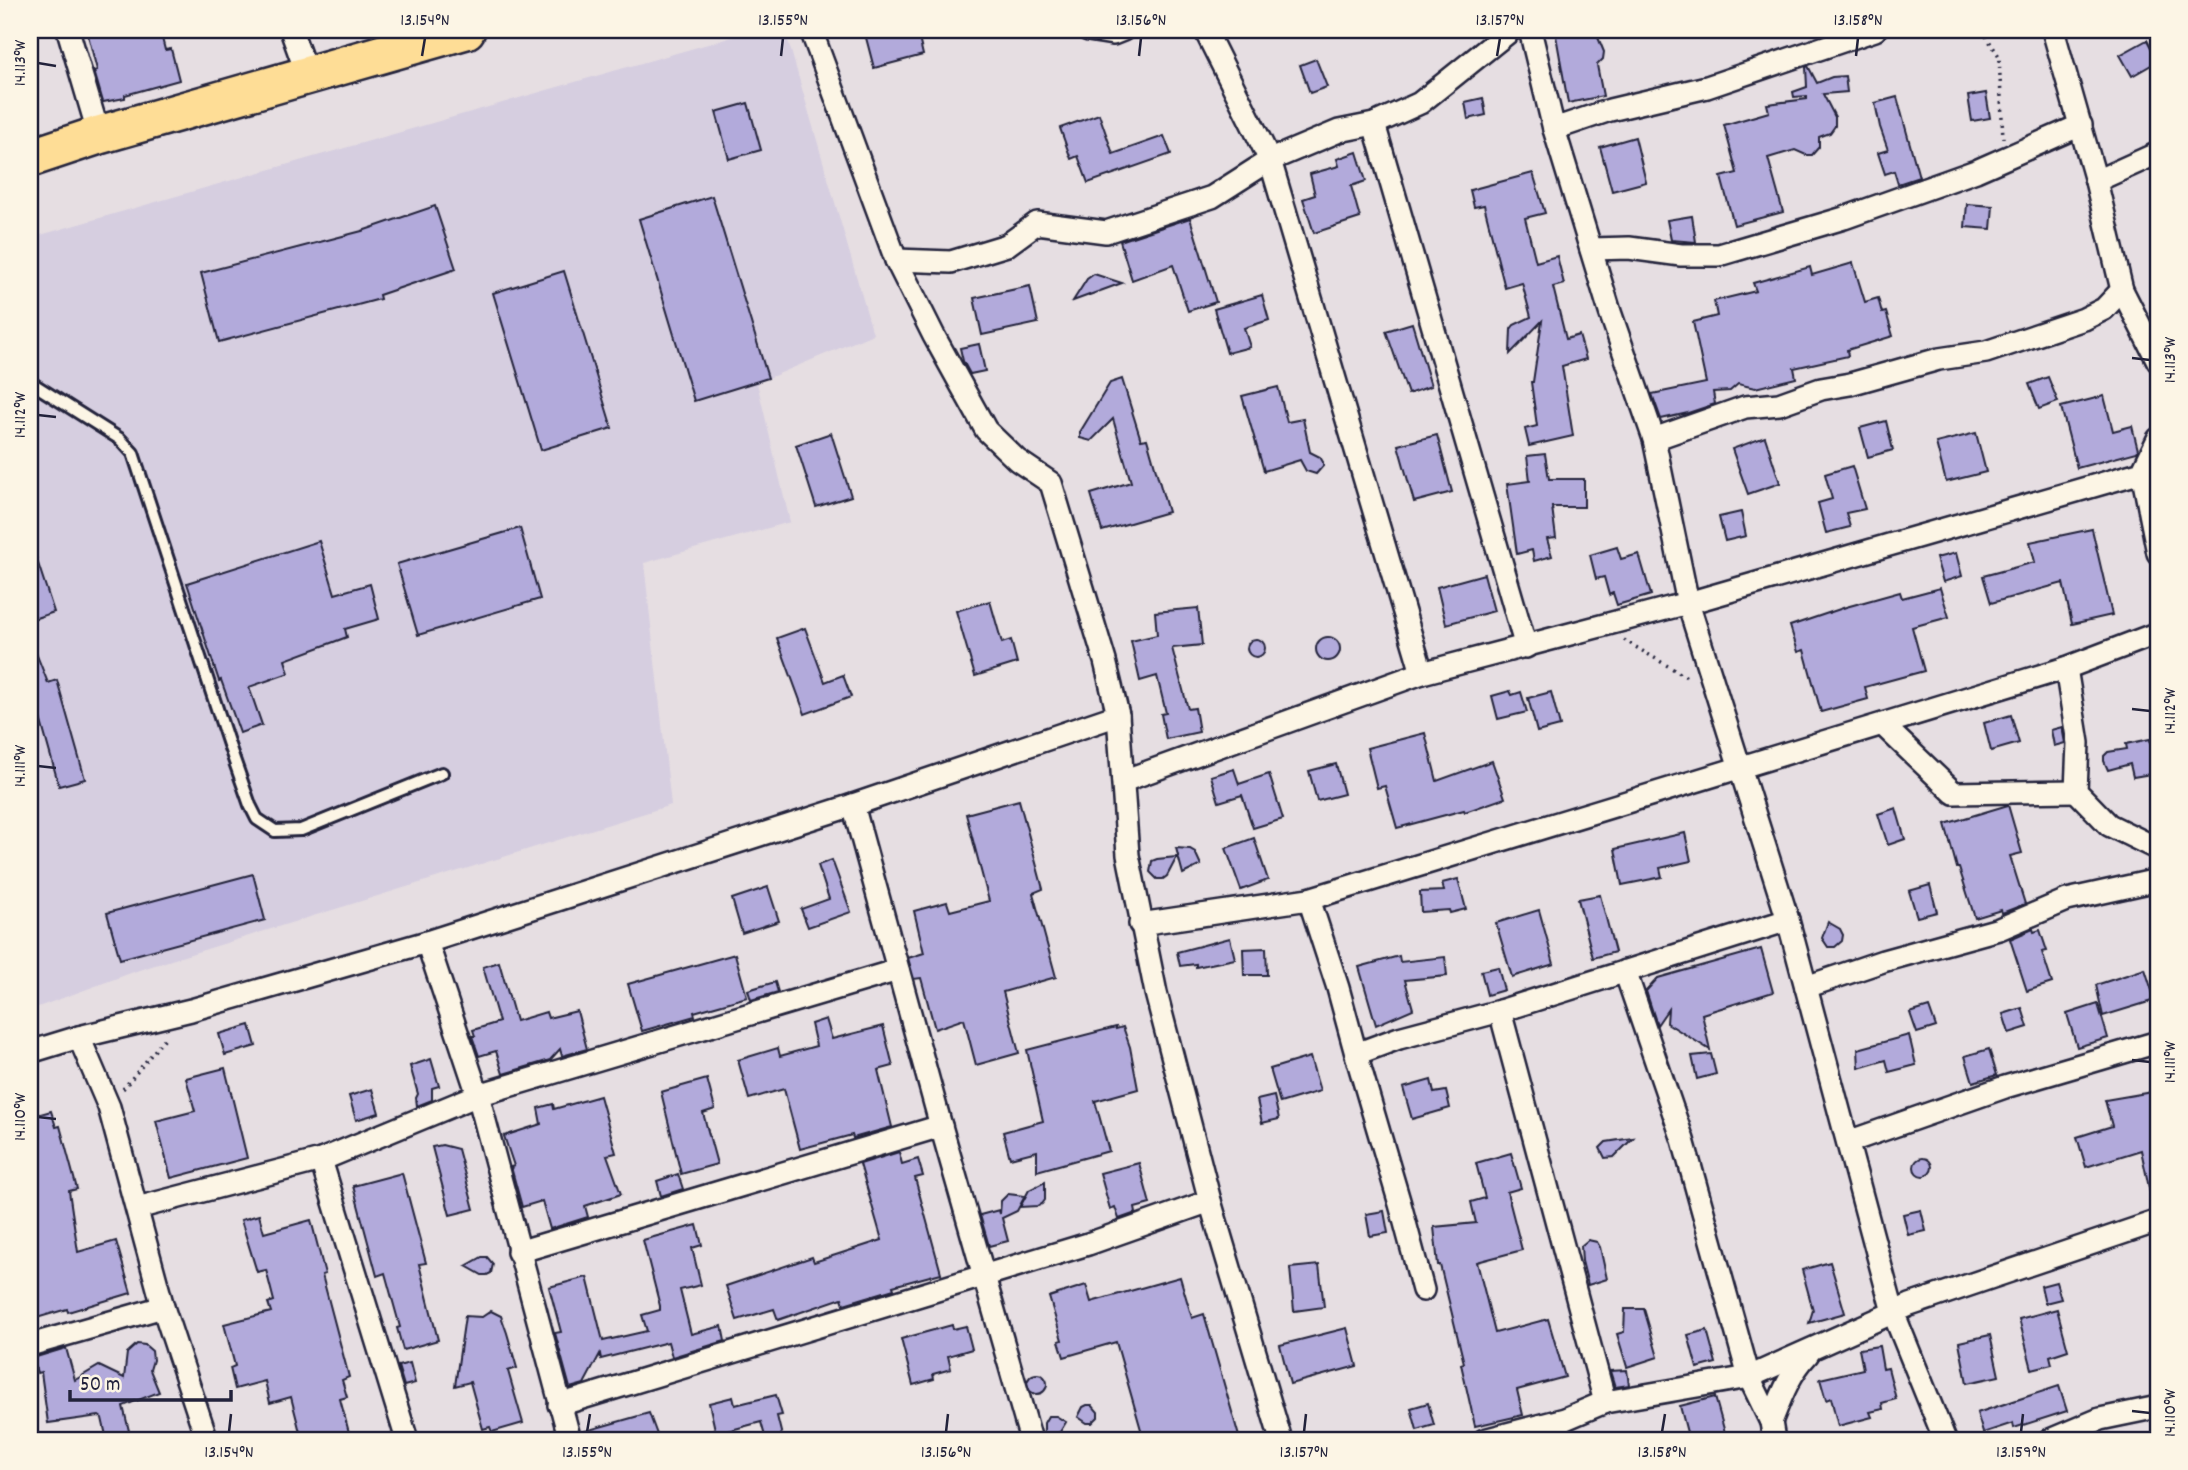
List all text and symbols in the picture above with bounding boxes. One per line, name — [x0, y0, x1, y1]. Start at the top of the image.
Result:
text: 13.154°N — [400, 9, 450, 34]
text: 13.155°N — [758, 9, 808, 34]
text: 13.156°N — [1116, 9, 1166, 34]
text: 13.157°N — [1476, 9, 1524, 34]
text: 13.158°N — [1833, 9, 1883, 34]
text: 14.113°W — [9, 39, 34, 86]
text: 14.113°W — [2159, 336, 2184, 383]
text: 14.112°W — [9, 391, 34, 438]
text: 14.112°W — [2159, 687, 2184, 734]
text: 14.111°W — [9, 744, 34, 787]
text: 14.111°W — [2159, 1040, 2184, 1083]
text: 14.110°W — [9, 1092, 34, 1141]
scale bar — [70, 1358, 231, 1402]
text: 50 m — [80, 1371, 120, 1401]
text: 14.110°W — [2159, 1388, 2184, 1437]
text: 13.154°N — [204, 1441, 254, 1466]
text: 13.155°N — [562, 1441, 612, 1466]
text: 13.156°N — [921, 1441, 971, 1466]
text: 13.157°N — [1280, 1441, 1328, 1466]
text: 13.158°N — [1637, 1441, 1687, 1466]
text: 13.159°N — [1996, 1441, 2046, 1466]

